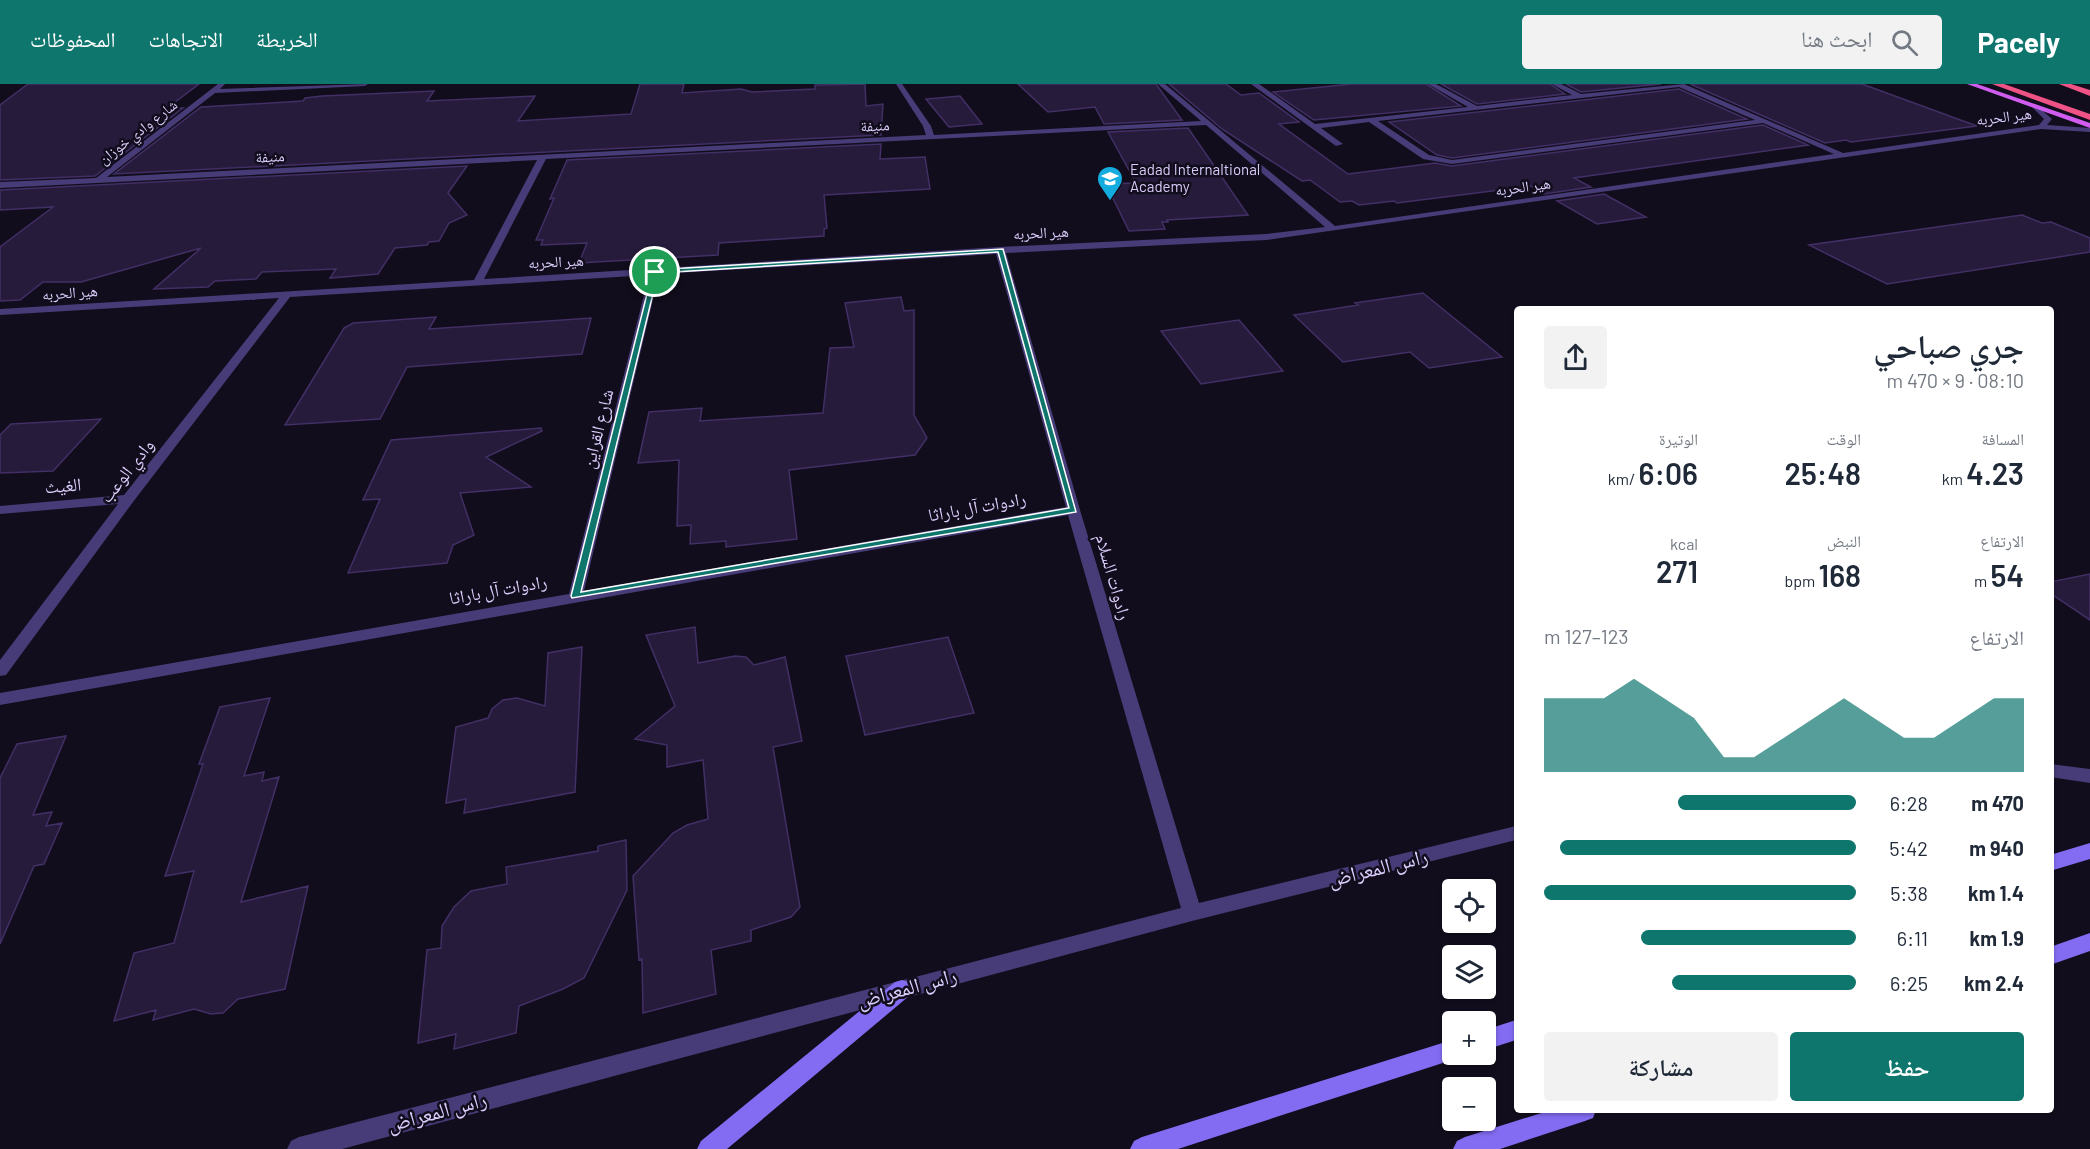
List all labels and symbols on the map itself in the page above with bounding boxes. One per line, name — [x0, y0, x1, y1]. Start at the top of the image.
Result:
street label: شارع وادي خوزان — [94, 95, 183, 171]
street label: هير الحربه — [1975, 104, 2033, 129]
street label: منيفة — [860, 115, 890, 135]
street label: منيفة — [255, 146, 285, 166]
place label: Eadad Internaltional Academy — [1130, 160, 1260, 195]
school or university icon: Eadad Internaltional Academy — [1095, 164, 1125, 202]
street label: هير الحربه — [1494, 173, 1552, 200]
street label: هير الحربه — [1013, 222, 1069, 243]
pin — [629, 246, 680, 297]
street label: هير الحربه — [528, 251, 584, 272]
street label: هير الحربه — [41, 281, 98, 304]
street label: شارع القراين — [577, 387, 618, 471]
street label: وادي الوعب — [94, 434, 162, 510]
street label: الغيث — [44, 472, 82, 498]
street label: رادوات آل باراثا — [926, 487, 1028, 526]
street label: رادوات السلام — [1089, 531, 1137, 623]
street label: رادوات آل باراثا — [447, 570, 549, 609]
street label: راس المعراض — [1325, 842, 1431, 893]
street label: راس المعراض — [854, 961, 960, 1014]
street label: راس المعراض — [384, 1085, 490, 1138]

